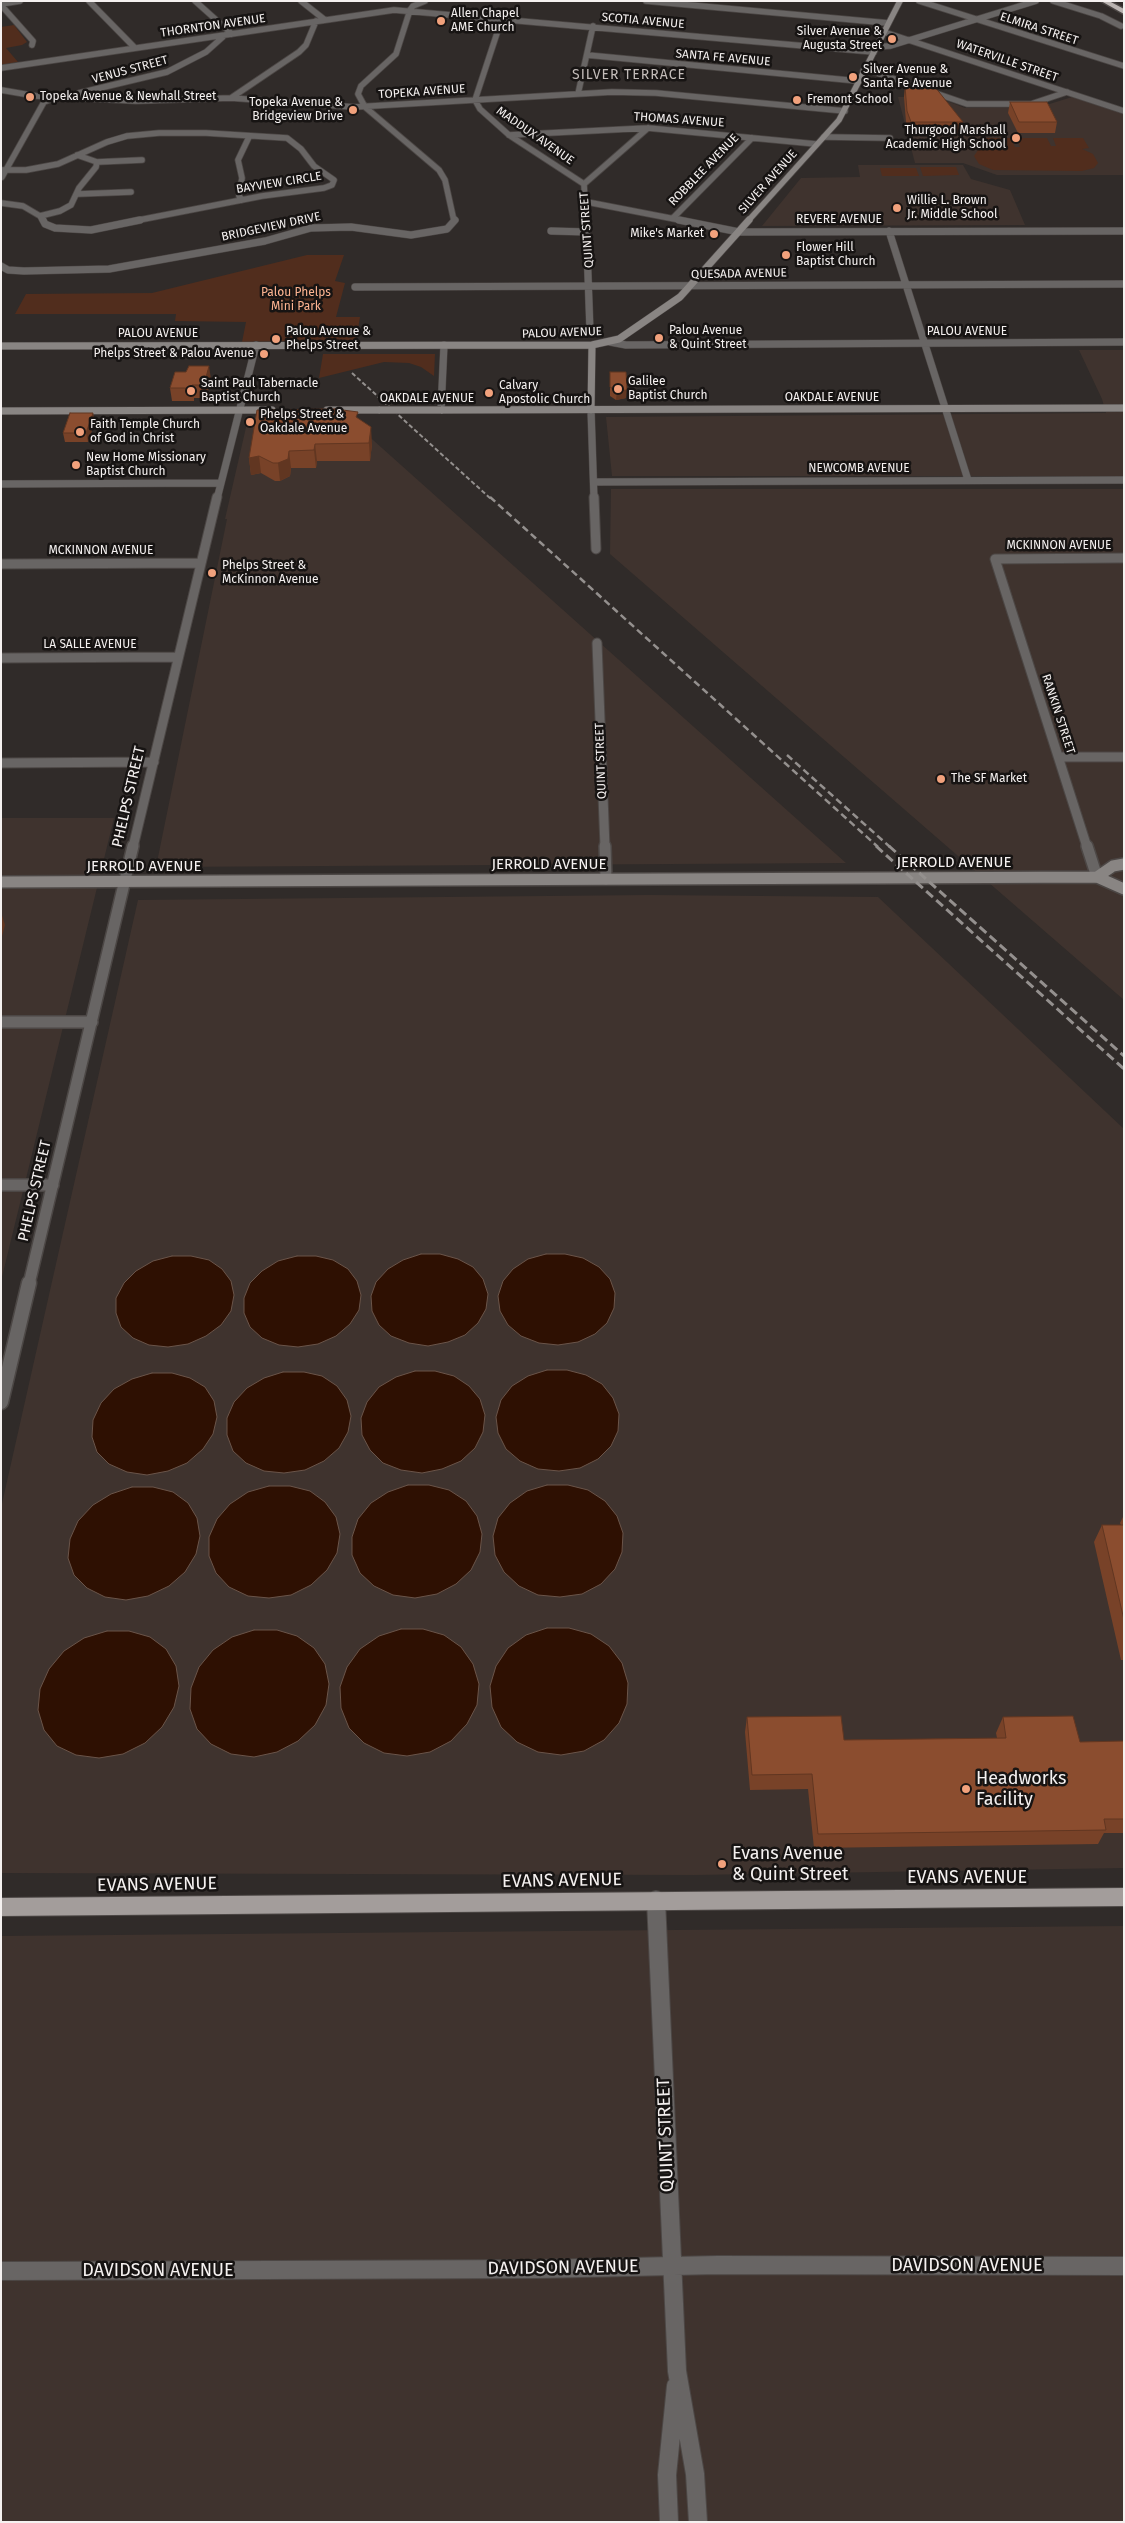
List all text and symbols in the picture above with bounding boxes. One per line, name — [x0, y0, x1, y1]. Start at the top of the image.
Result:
place label: Allen Chapel AME Church — [451, 7, 519, 35]
street label: SCOTIA AVENUE — [601, 10, 685, 32]
street label: ELMIRA STREET — [998, 10, 1080, 48]
street label: THORNTON AVENUE — [160, 11, 266, 41]
marker: Allen Chapel AME Church — [435, 15, 447, 27]
place label: Silver Avenue & Augusta Street — [797, 25, 882, 53]
marker: Silver Avenue & Augusta Street — [886, 33, 898, 45]
street label: WATERVILLE STREET — [954, 37, 1060, 85]
street label: SANTA FE AVENUE — [675, 47, 771, 69]
street label: VENUS STREET — [91, 53, 169, 87]
place label: Silver Avenue & Santa Fe Avenue — [863, 63, 952, 91]
district label: SILVER TERRACE — [570, 67, 688, 83]
marker: Silver Avenue & Santa Fe Avenue — [847, 71, 859, 83]
street label: TOPEKA AVENUE — [378, 82, 466, 102]
place label: Topeka Avenue & Newhall Street — [40, 90, 216, 104]
marker: Topeka Avenue & Newhall Street — [24, 91, 36, 103]
place label: Fremont School — [807, 93, 892, 107]
marker: Fremont School — [791, 94, 803, 106]
place label: Topeka Avenue & Bridgeview Drive — [249, 96, 343, 124]
marker: Topeka Avenue & Bridgeview Drive — [347, 104, 359, 116]
street label: MADDUX AVENUE — [493, 104, 577, 168]
street label: THOMAS AVENUE — [633, 110, 725, 130]
place label: Thurgood Marshall Academic High School — [886, 124, 1006, 152]
street label: ROBBLEE AVENUE — [666, 131, 742, 209]
marker: Thurgood Marshall Academic High School — [1010, 132, 1022, 144]
street label: SILVER AVENUE — [736, 147, 800, 217]
street label: BAYVIEW CIRCLE — [235, 169, 323, 197]
street label: QUINT STREET — [577, 192, 597, 268]
place label: Willie L. Brown Jr. Middle School — [907, 194, 997, 222]
marker: Willie L. Brown Jr. Middle School — [891, 202, 903, 214]
street label: BRIDGEVIEW DRIVE — [220, 209, 322, 245]
street label: REVERE AVENUE — [796, 213, 882, 227]
place label: Mike's Market — [630, 227, 704, 241]
marker: Mike's Market — [708, 228, 720, 240]
place label: Flower Hill Baptist Church — [796, 241, 875, 269]
marker: Flower Hill Baptist Church — [780, 249, 792, 261]
street label: QUESADA AVENUE — [691, 266, 787, 282]
park label: Palou Phelps Mini Park — [261, 286, 331, 314]
street label: PALOU AVENUE — [522, 324, 602, 342]
place label: Palou Avenue & Quint Street — [669, 324, 747, 352]
place label: Palou Avenue & Phelps Street — [286, 325, 371, 353]
street label: PALOU AVENUE — [927, 325, 1007, 339]
street label: PALOU AVENUE — [118, 327, 198, 341]
marker: Palou Avenue & Quint Street — [653, 332, 665, 344]
marker: Palou Avenue & Phelps Street — [270, 333, 282, 345]
place label: Phelps Street & Palou Avenue — [93, 347, 254, 361]
marker: Phelps Street & Palou Avenue — [258, 348, 270, 360]
place label: Galilee Baptist Church — [628, 375, 707, 403]
place label: Saint Paul Tabernacle Baptist Church — [201, 377, 318, 405]
place label: Calvary Apostolic Church — [499, 379, 590, 407]
marker: Galilee Baptist Church — [612, 383, 624, 395]
marker: Saint Paul Tabernacle Baptist Church — [185, 385, 197, 397]
marker: Calvary Apostolic Church — [483, 387, 495, 399]
street label: OAKDALE AVENUE — [785, 391, 879, 405]
street label: OAKDALE AVENUE — [380, 392, 474, 406]
place label: Phelps Street & Oakdale Avenue — [260, 408, 347, 436]
marker: Phelps Street & Oakdale Avenue — [244, 416, 256, 428]
place label: Faith Temple Church of God in Christ — [90, 418, 200, 446]
marker: Faith Temple Church of God in Christ — [74, 426, 86, 438]
place label: New Home Missionary Baptist Church — [86, 451, 206, 479]
marker: New Home Missionary Baptist Church — [70, 459, 82, 471]
street label: NEWCOMB AVENUE — [808, 462, 910, 476]
street label: MCKINNON AVENUE — [1007, 539, 1111, 553]
street label: MCKINNON AVENUE — [49, 544, 153, 558]
place label: Phelps Street & McKinnon Avenue — [222, 559, 319, 587]
marker: Phelps Street & McKinnon Avenue — [206, 567, 218, 579]
street label: LA SALLE AVENUE — [43, 638, 137, 652]
street label: RANKIN STREET — [1038, 672, 1078, 756]
street label: QUINT STREET — [592, 723, 610, 799]
street label: PHELPS STREET — [109, 745, 149, 849]
place label: The SF Market — [951, 772, 1027, 786]
marker: The SF Market — [935, 773, 947, 785]
street label: JERROLD AVENUE — [896, 854, 1012, 872]
street label: JERROLD AVENUE — [491, 856, 607, 874]
street label: JERROLD AVENUE — [86, 858, 202, 876]
street label: PHELPS STREET — [15, 1139, 55, 1243]
place label: Headworks Facility — [976, 1768, 1066, 1810]
marker: Headworks Facility — [960, 1783, 972, 1795]
place label: Evans Avenue & Quint Street — [732, 1843, 849, 1886]
marker: Evans Avenue & Quint Street — [716, 1858, 728, 1870]
street label: EVANS AVENUE — [907, 1867, 1027, 1889]
street label: EVANS AVENUE — [502, 1869, 622, 1893]
street label: EVANS AVENUE — [97, 1873, 217, 1897]
street label: QUINT STREET — [653, 2078, 679, 2192]
street label: DAVIDSON AVENUE — [891, 2255, 1043, 2277]
street label: DAVIDSON AVENUE — [487, 2256, 639, 2280]
street label: DAVIDSON AVENUE — [82, 2260, 234, 2282]

